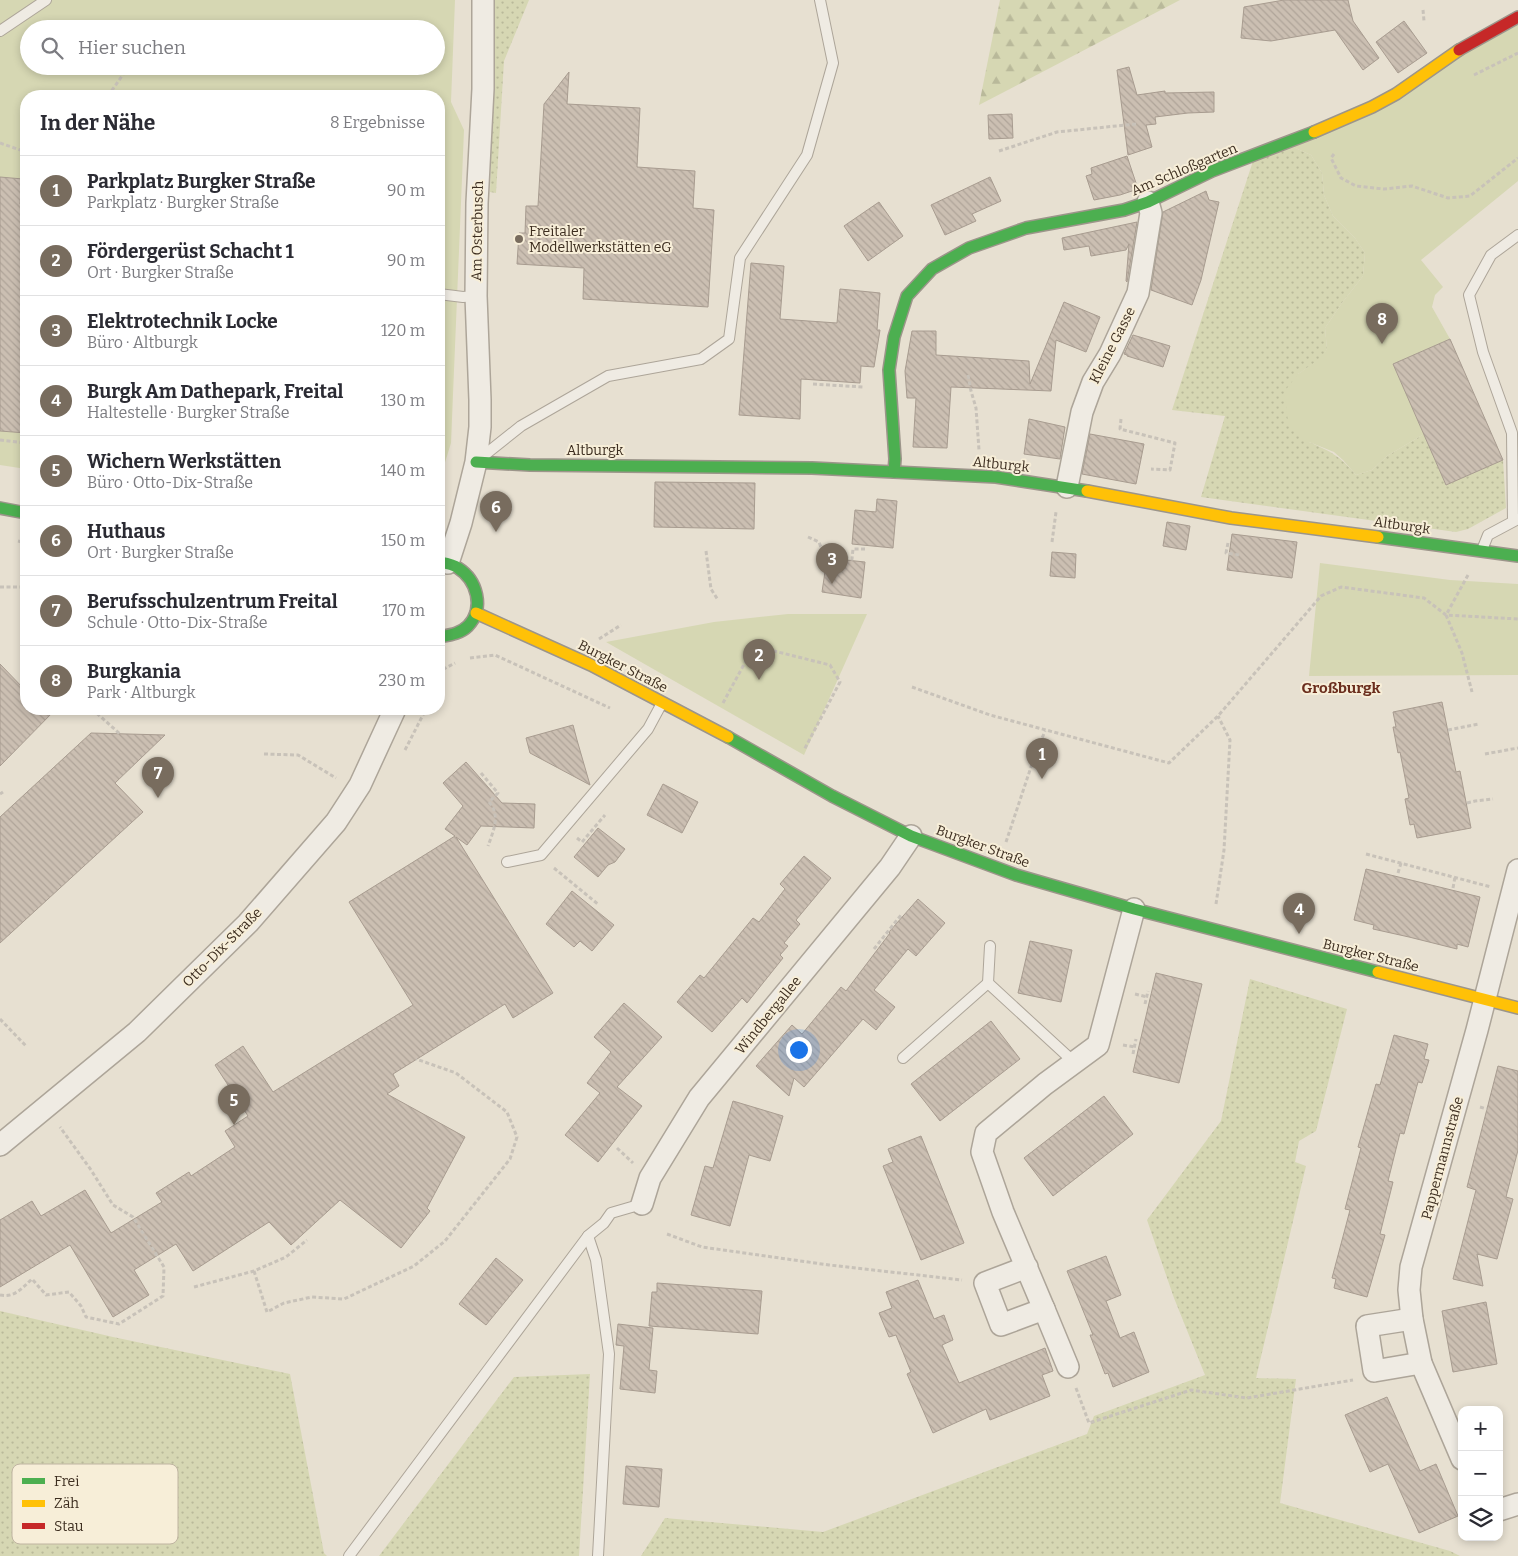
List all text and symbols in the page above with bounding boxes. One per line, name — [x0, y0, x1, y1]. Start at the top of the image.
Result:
search box — [20, 20, 445, 75]
icon: search — [38, 34, 66, 62]
text: Hier suchen — [78, 36, 186, 59]
text: In der Nähe — [40, 110, 155, 136]
text: 8 Ergebnisse — [330, 113, 425, 132]
street label: Am Schloßgarten — [1129, 139, 1240, 199]
text: Parkplatz Burgker Straße — [87, 170, 315, 193]
street label: Am Osterbusch — [468, 180, 487, 281]
text: 1 — [53, 181, 59, 200]
text: 90 m — [387, 181, 425, 200]
text: Parkplatz · Burgker Straße — [87, 193, 279, 212]
place label: Freitaler Modellwerkstätten eG — [529, 223, 672, 256]
marker: Freitaler Modellwerkstätten eG — [513, 233, 525, 245]
text: Fördergerüst Schacht 1 — [87, 240, 294, 263]
text: 2 — [51, 251, 61, 270]
text: 90 m — [387, 251, 425, 270]
text: Ort · Burgker Straße — [87, 263, 234, 282]
pin: 8 — [1366, 303, 1398, 344]
street label: Kleine Gasse — [1086, 304, 1139, 386]
text: Elektrotechnik Locke — [87, 310, 278, 333]
text: 3 — [51, 321, 61, 340]
text: 120 m — [381, 321, 425, 340]
text: Büro · Altburgk — [87, 333, 198, 352]
text: Burgk Am Dathepark, Freital — [87, 380, 343, 403]
text: 4 — [51, 391, 61, 410]
text: 130 m — [381, 391, 425, 410]
text: Haltestelle · Burgker Straße — [87, 403, 289, 422]
street label: Altburgk — [567, 442, 624, 459]
text: Wichern Werkstätten — [87, 450, 281, 473]
street label: Altburgk — [972, 453, 1030, 476]
text: 5 — [52, 461, 60, 480]
text: 140 m — [380, 461, 425, 480]
text: Büro · Otto-Dix-Straße — [87, 473, 253, 492]
pin: 6 — [480, 491, 512, 532]
street label: Altburgk — [1373, 513, 1431, 538]
text: Huthaus — [87, 520, 165, 543]
text: 6 — [51, 531, 61, 550]
text: 150 m — [381, 531, 425, 550]
text: Ort · Burgker Straße — [87, 543, 234, 562]
pin: 3 — [816, 543, 848, 584]
text: Berufsschulzentrum Freital — [87, 590, 338, 613]
text: 7 — [52, 601, 60, 620]
text: 170 m — [382, 601, 425, 620]
text: Schule · Otto-Dix-Straße — [87, 613, 268, 632]
street label: Burgker Straße — [575, 637, 670, 696]
pin: 2 — [743, 639, 775, 680]
text: Burgkania — [87, 660, 181, 683]
text: 8 — [51, 671, 61, 690]
text: 230 m — [378, 671, 425, 690]
district label: Großburgk — [1301, 679, 1381, 697]
text: Park · Altburgk — [87, 683, 196, 702]
pin: 1 — [1026, 738, 1058, 779]
pin: 7 — [142, 757, 174, 798]
street label: Burgker Straße — [934, 822, 1032, 871]
pin: 4 — [1283, 893, 1315, 934]
street label: Otto-Dix-Straße — [179, 904, 266, 991]
street label: Burgker Straße — [1321, 935, 1421, 976]
street label: Windbergallee — [732, 973, 805, 1058]
your location — [786, 1037, 812, 1063]
pin: 5 — [218, 1084, 250, 1125]
street label: Pappermannstraße — [1418, 1095, 1467, 1221]
map controls — [1458, 1406, 1503, 1541]
button: + — [1458, 1406, 1503, 1451]
button: − — [1458, 1451, 1503, 1496]
legend — [12, 1464, 178, 1544]
text: Frei — [54, 1473, 79, 1490]
text: Zäh — [54, 1495, 79, 1512]
button: layers — [1458, 1496, 1503, 1541]
text: Stau — [54, 1518, 84, 1535]

